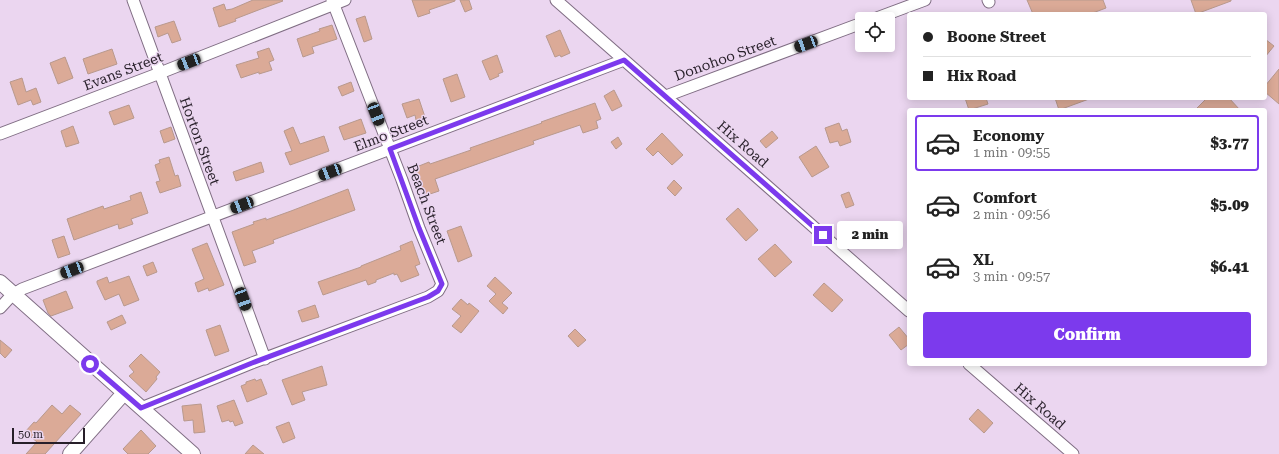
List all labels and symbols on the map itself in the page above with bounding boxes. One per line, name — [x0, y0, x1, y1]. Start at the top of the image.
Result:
street label: Donohoo Street — [672, 32, 778, 84]
car — [793, 34, 819, 54]
street label: Evans Street — [81, 49, 165, 93]
car — [176, 52, 202, 72]
street label: Horton Street — [177, 95, 223, 187]
car — [366, 101, 386, 127]
street label: Elmo Street — [352, 111, 430, 155]
street label: Hix Road — [714, 118, 772, 170]
street label: Beach Street — [404, 161, 450, 247]
car — [317, 162, 343, 182]
car — [229, 195, 255, 215]
callout: 2 min — [837, 221, 903, 249]
route end — [814, 226, 832, 244]
car — [59, 260, 85, 280]
car — [233, 286, 253, 312]
route start — [81, 355, 99, 373]
street label: Hix Road — [1011, 380, 1069, 432]
scale bar — [12, 426, 85, 445]

